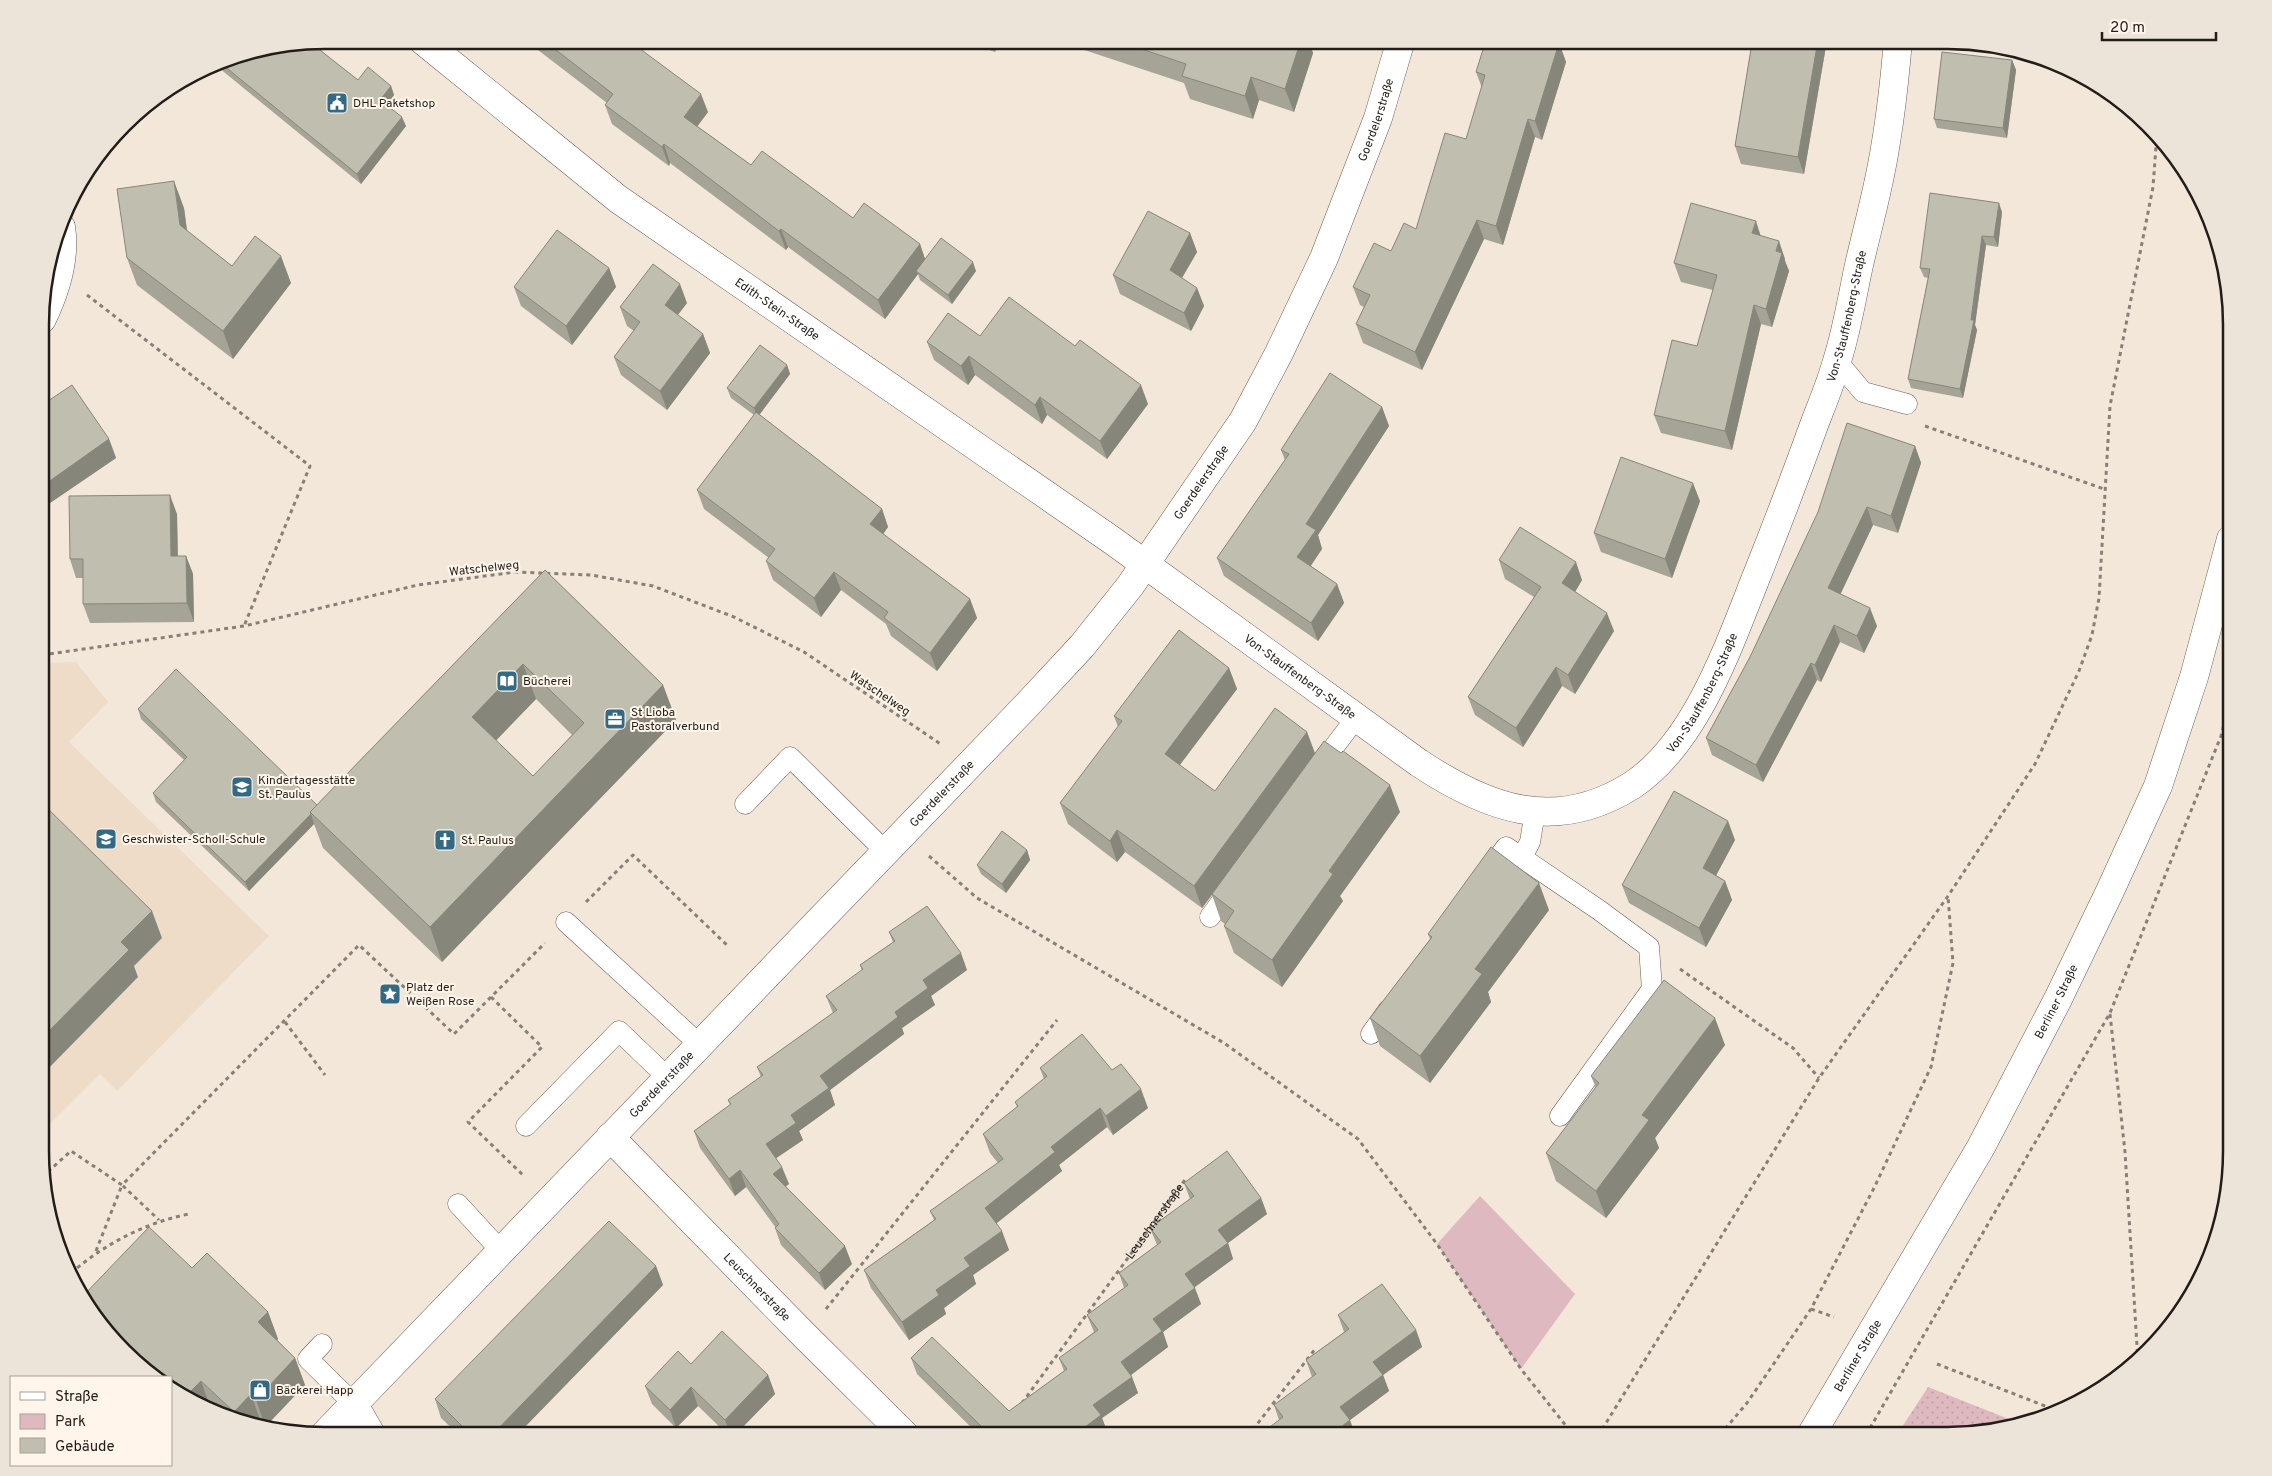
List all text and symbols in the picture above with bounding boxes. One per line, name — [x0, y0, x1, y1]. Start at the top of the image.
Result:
scale bar — [2102, 10, 2216, 42]
text: 20 m — [2110, 19, 2145, 38]
street label: Goerdelerstraße — [1355, 77, 1398, 164]
public building icon: DHL Paketshop — [325, 91, 349, 115]
place label: DHL Paketshop — [353, 96, 435, 112]
street label: Von-Stauffenberg-Straße — [1824, 249, 1871, 384]
street label: Edith-Stein-Straße — [731, 275, 822, 345]
street label: Goerdelerstraße — [1171, 442, 1233, 523]
street label: Watschelweg — [448, 557, 520, 581]
street label: Von-Stauffenberg-Straße — [1240, 631, 1359, 724]
street label: Von-Stauffenberg-Straße — [1664, 631, 1742, 757]
street label: Watschelweg — [846, 668, 913, 720]
library icon: Bücherei — [495, 669, 519, 693]
place label: Bücherei — [523, 674, 571, 690]
place label: St Lioba Pastoralverbund — [631, 705, 720, 735]
office icon: St Lioba Pastoralverbund — [603, 707, 627, 731]
street label: Goerdelerstraße — [907, 757, 978, 831]
place label: Kindertagesstätte St. Paulus — [258, 773, 355, 803]
school or university icon: Kindertagesstätte St. Paulus — [230, 775, 254, 799]
school or university icon: Geschwister-Scholl-Schule — [94, 827, 118, 851]
church icon: St. Paulus — [433, 828, 457, 852]
place label: Geschwister-Scholl-Schule — [122, 832, 266, 848]
place label: St. Paulus — [461, 833, 514, 849]
street label: Berliner Straße — [2032, 962, 2082, 1042]
place label: Platz der Weißen Rose — [406, 980, 474, 1010]
place icon: Platz der Weißen Rose — [378, 982, 402, 1006]
street label: Goerdelerstraße — [626, 1048, 698, 1122]
street label: Leuschnerstraße — [1123, 1181, 1188, 1263]
street label: Leuschnerstraße — [719, 1250, 793, 1325]
street label: Berliner Straße — [1831, 1317, 1886, 1395]
legend — [10, 1376, 172, 1466]
shop icon: Bäckerei Happ — [248, 1378, 272, 1402]
place label: Bäckerei Happ — [276, 1383, 354, 1399]
text: Straße — [55, 1388, 99, 1407]
text: Park — [55, 1413, 86, 1432]
text: Gebäude — [55, 1438, 115, 1457]

